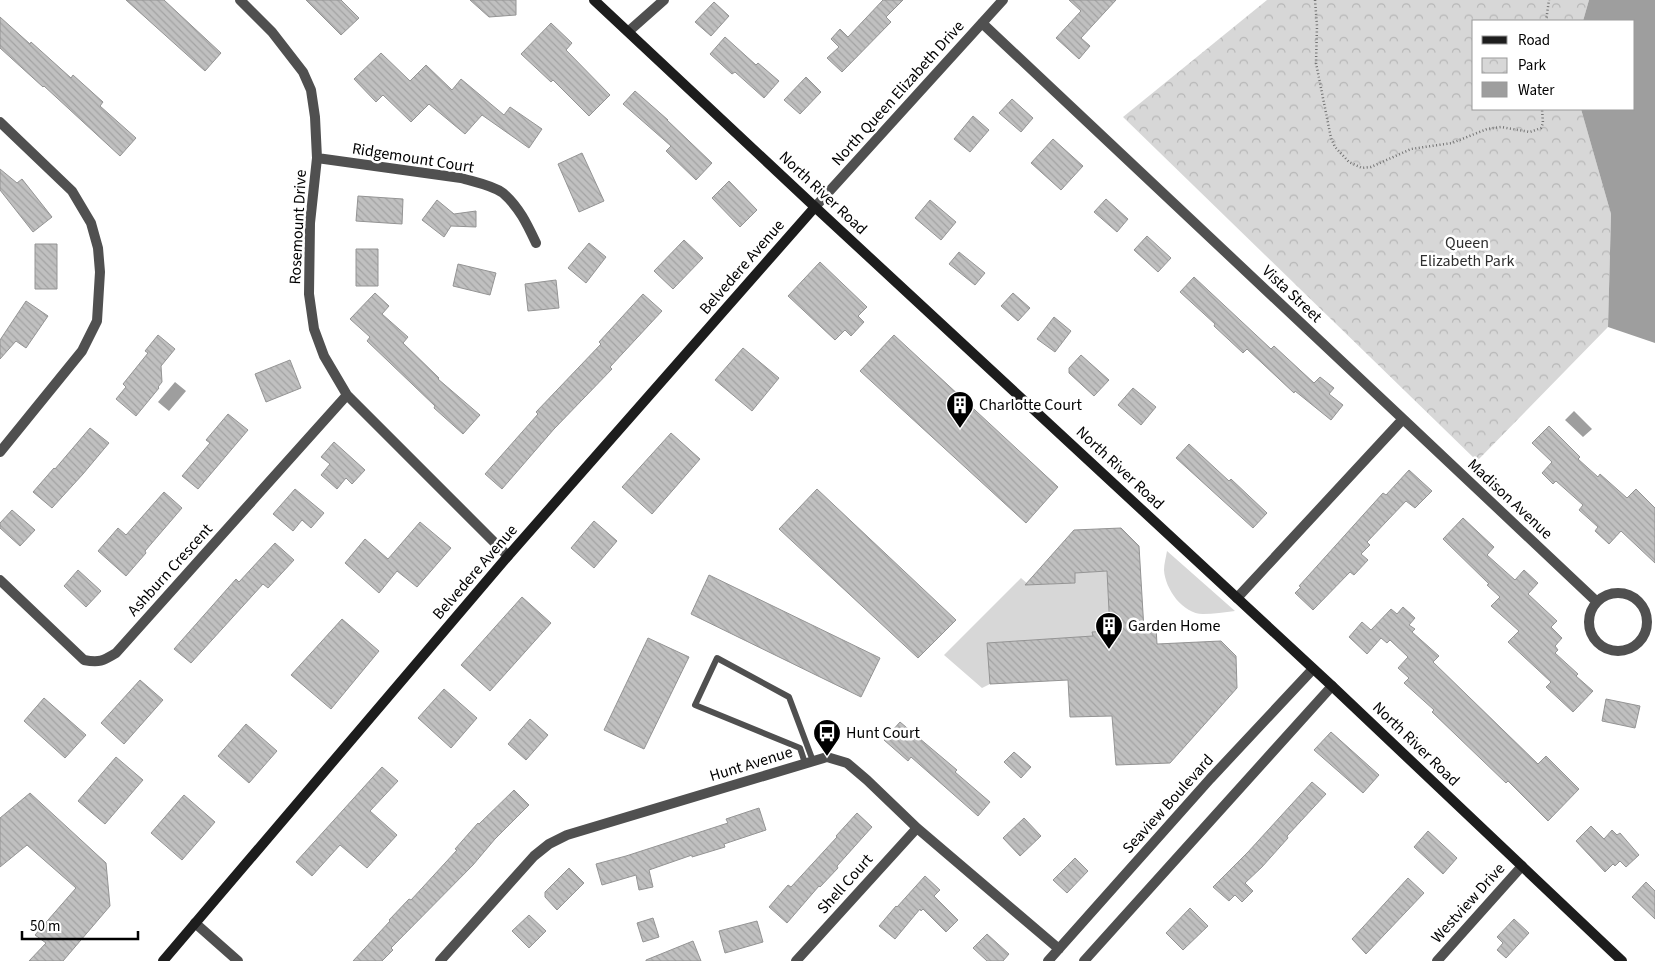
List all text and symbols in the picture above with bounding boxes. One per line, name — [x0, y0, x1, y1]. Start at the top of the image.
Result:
street label: North Queen Elizabeth Drive — [827, 16, 969, 170]
legend — [1472, 20, 1635, 110]
text: Road — [1518, 30, 1550, 51]
text: Park — [1518, 55, 1547, 76]
text: Water — [1518, 80, 1555, 101]
street label: Ridgemount Court — [350, 138, 476, 179]
street label: North River Road — [774, 146, 872, 240]
street label: Rosemount Drive — [284, 169, 312, 285]
street label: Belvedere Avenue — [695, 215, 790, 319]
park label: Queen Elizabeth Park — [1420, 232, 1514, 272]
street label: Vista Street — [1257, 260, 1327, 328]
building icon: Charlotte Court — [945, 390, 975, 429]
place label: Charlotte Court — [979, 394, 1082, 416]
street label: North River Road — [1071, 421, 1169, 515]
street label: Madison Avenue — [1463, 454, 1557, 544]
street label: Ashburn Crescent — [122, 518, 218, 621]
street label: Belvedere Avenue — [428, 520, 523, 624]
building icon: Garden Home — [1094, 611, 1124, 650]
place label: Garden Home — [1128, 615, 1220, 637]
street label: North River Road — [1368, 697, 1464, 791]
bus stop icon: Hunt Court — [812, 718, 842, 757]
place label: Hunt Court — [846, 722, 921, 744]
street label: Hunt Avenue — [707, 741, 795, 787]
street label: Seaview Boulevard — [1117, 750, 1219, 858]
street label: Shell Court — [812, 849, 878, 919]
street label: Westview Drive — [1426, 858, 1510, 948]
scale bar — [22, 908, 139, 940]
text: 50 m — [30, 916, 60, 937]

